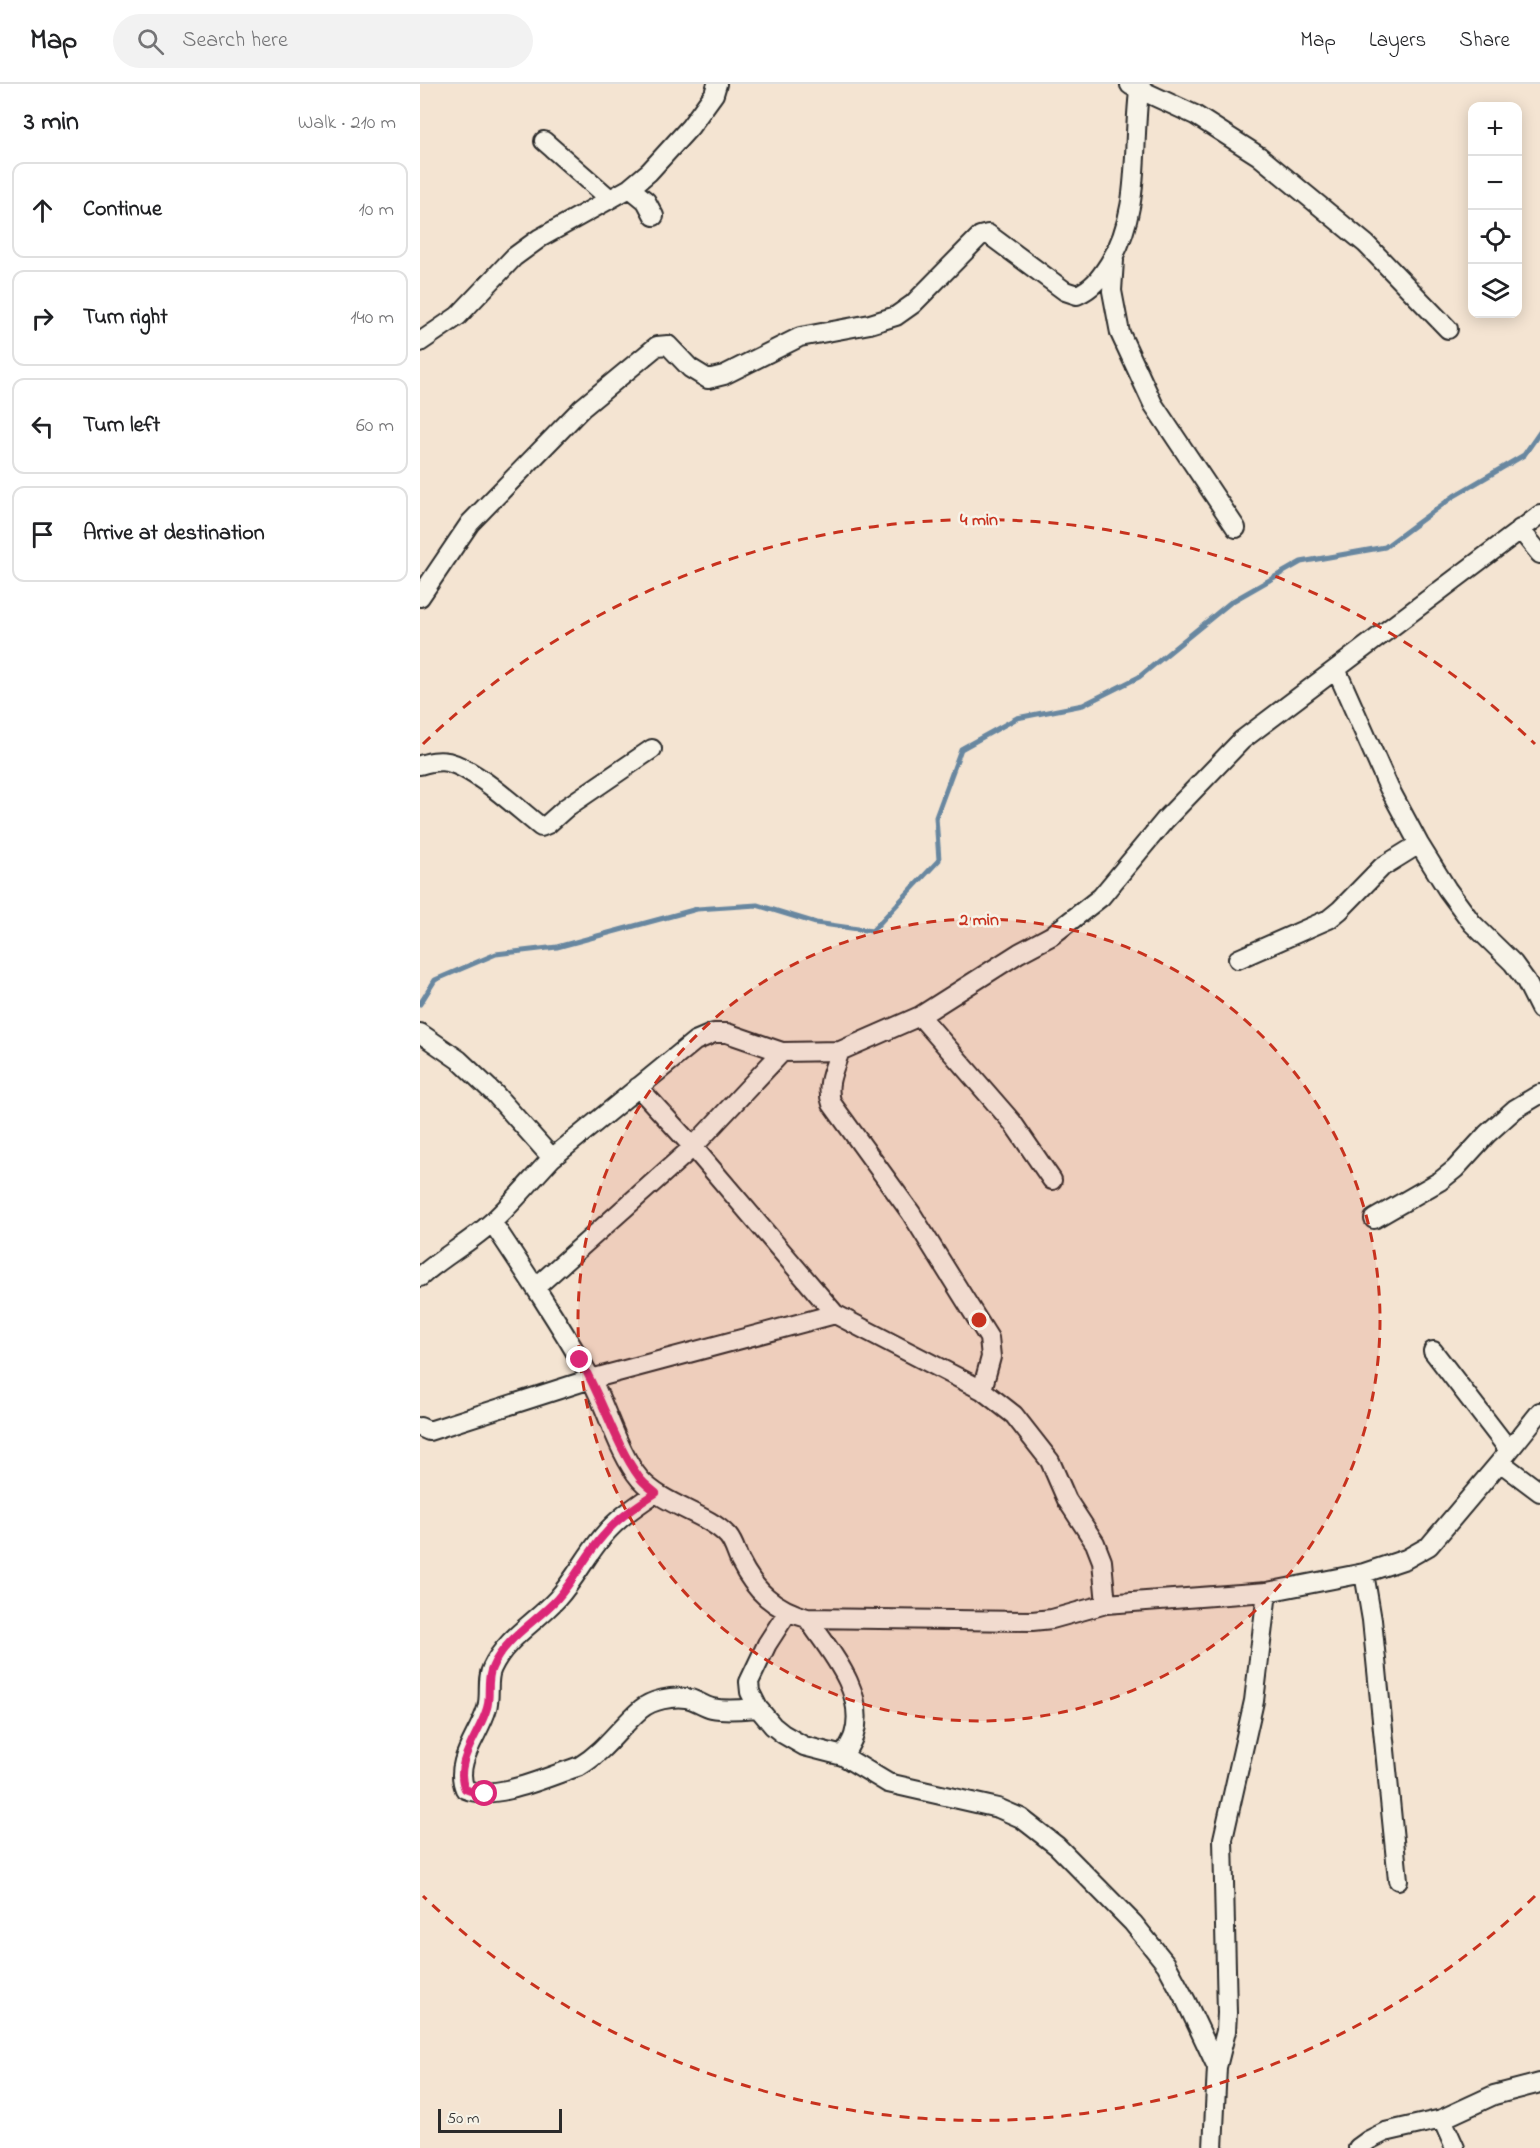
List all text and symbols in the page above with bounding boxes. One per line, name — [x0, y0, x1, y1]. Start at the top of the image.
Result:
search box — [113, 14, 533, 68]
text: Map — [30, 21, 77, 62]
icon: search — [134, 25, 167, 58]
text: Search here — [182, 25, 288, 57]
text: Map — [1300, 26, 1336, 56]
text: Layers — [1369, 26, 1426, 56]
text: Share — [1459, 26, 1510, 56]
map controls — [1468, 102, 1522, 318]
button: + — [1468, 102, 1522, 156]
text: 3 min — [24, 104, 79, 142]
text: Walk · 210 m — [298, 109, 396, 138]
button: − — [1468, 156, 1522, 210]
icon: ahead — [26, 194, 59, 227]
text: Continue — [83, 194, 162, 226]
text: 10 m — [358, 196, 394, 225]
button: locate — [1468, 210, 1522, 264]
button: layers — [1468, 264, 1522, 318]
icon: right — [26, 302, 59, 335]
text: Turn right — [83, 302, 168, 334]
text: 140 m — [350, 304, 394, 333]
icon: left — [26, 410, 59, 443]
text: Turn left — [83, 410, 160, 442]
text: 60 m — [356, 412, 394, 441]
text: 4 min — [960, 508, 998, 534]
icon: arrive — [26, 518, 59, 551]
text: Arrive at destination — [83, 518, 265, 550]
text: 2 min — [958, 908, 999, 934]
centre of rings — [969, 1310, 989, 1330]
route end — [566, 1346, 592, 1372]
route start — [471, 1780, 497, 1806]
scale bar — [438, 2106, 562, 2134]
text: 50 m — [447, 2107, 479, 2131]

